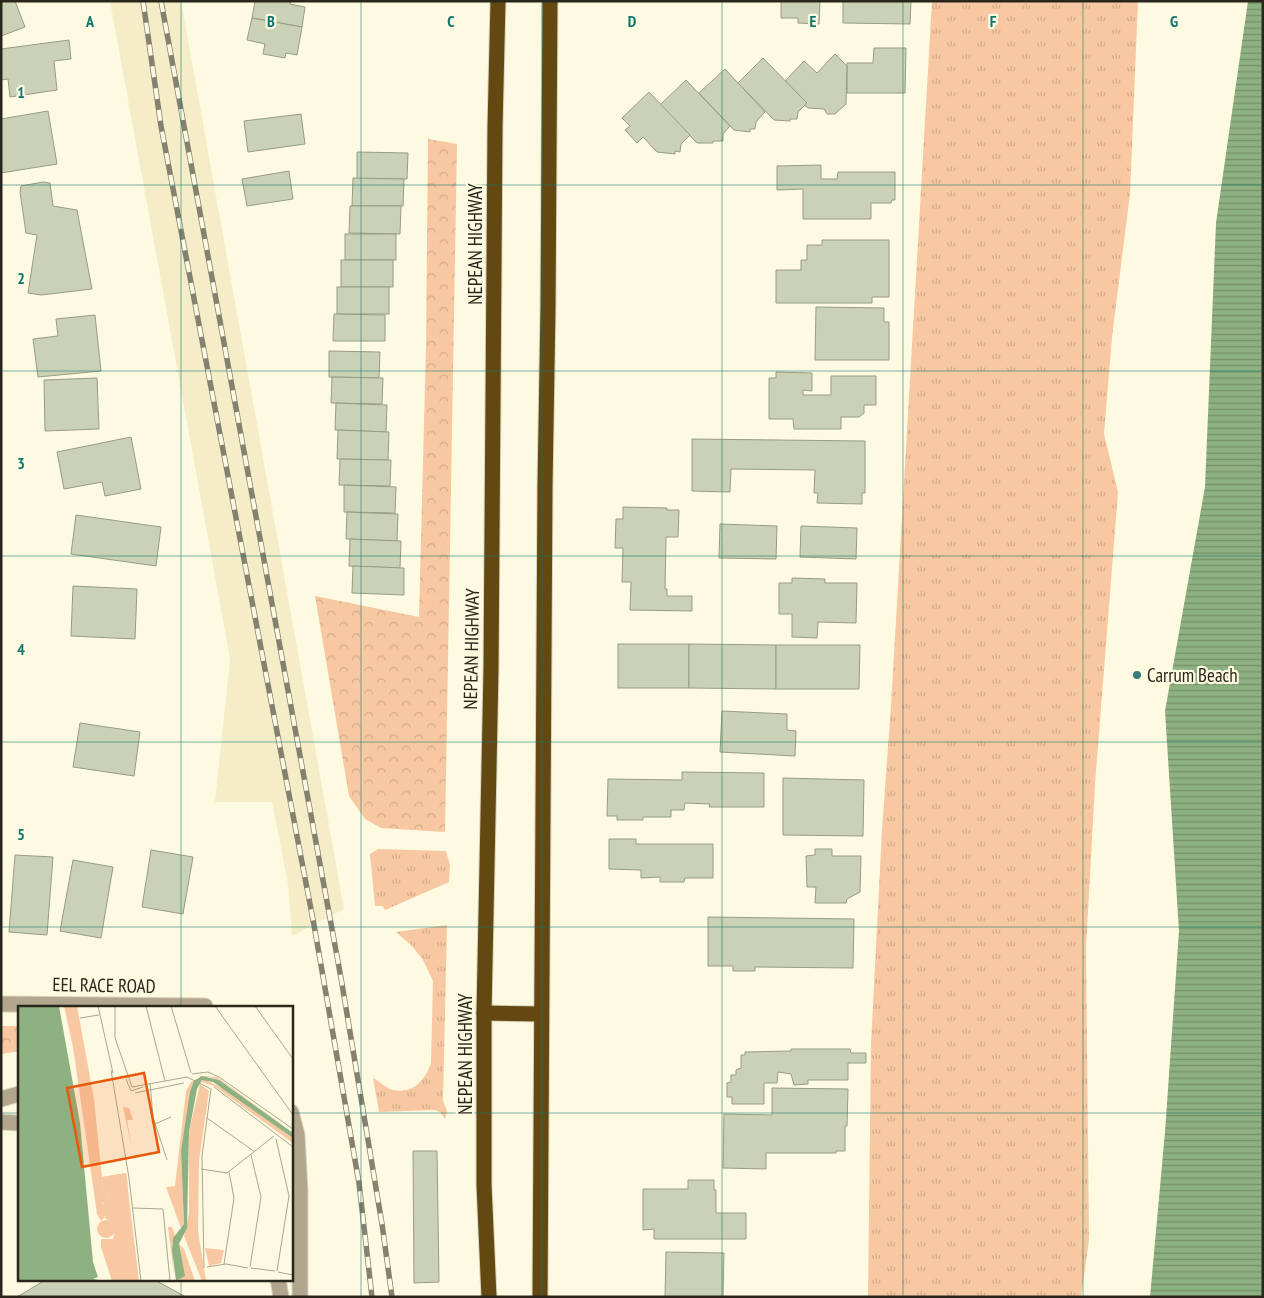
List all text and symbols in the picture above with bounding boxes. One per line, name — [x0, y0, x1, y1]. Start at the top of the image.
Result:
text: A — [85, 11, 95, 31]
text: B — [267, 11, 275, 31]
text: C — [447, 11, 455, 31]
text: D — [628, 11, 637, 31]
text: E — [810, 11, 817, 31]
text: F — [990, 11, 997, 31]
text: G — [1170, 11, 1178, 31]
text: 1 — [17, 82, 25, 102]
street label: NEPEAN HIGHWAY — [463, 183, 487, 305]
text: 2 — [17, 268, 25, 288]
text: 3 — [17, 453, 25, 473]
street label: NEPEAN HIGHWAY — [458, 588, 484, 710]
text: 4 — [17, 639, 25, 659]
place label: Carrum Beach — [1147, 663, 1238, 687]
marker: Carrum Beach — [1131, 669, 1143, 681]
text: 5 — [17, 824, 25, 844]
street label: EEL RACE ROAD — [52, 972, 156, 998]
street label: NEPEAN HIGHWAY — [453, 993, 477, 1115]
inset map — [18, 1006, 292, 1280]

